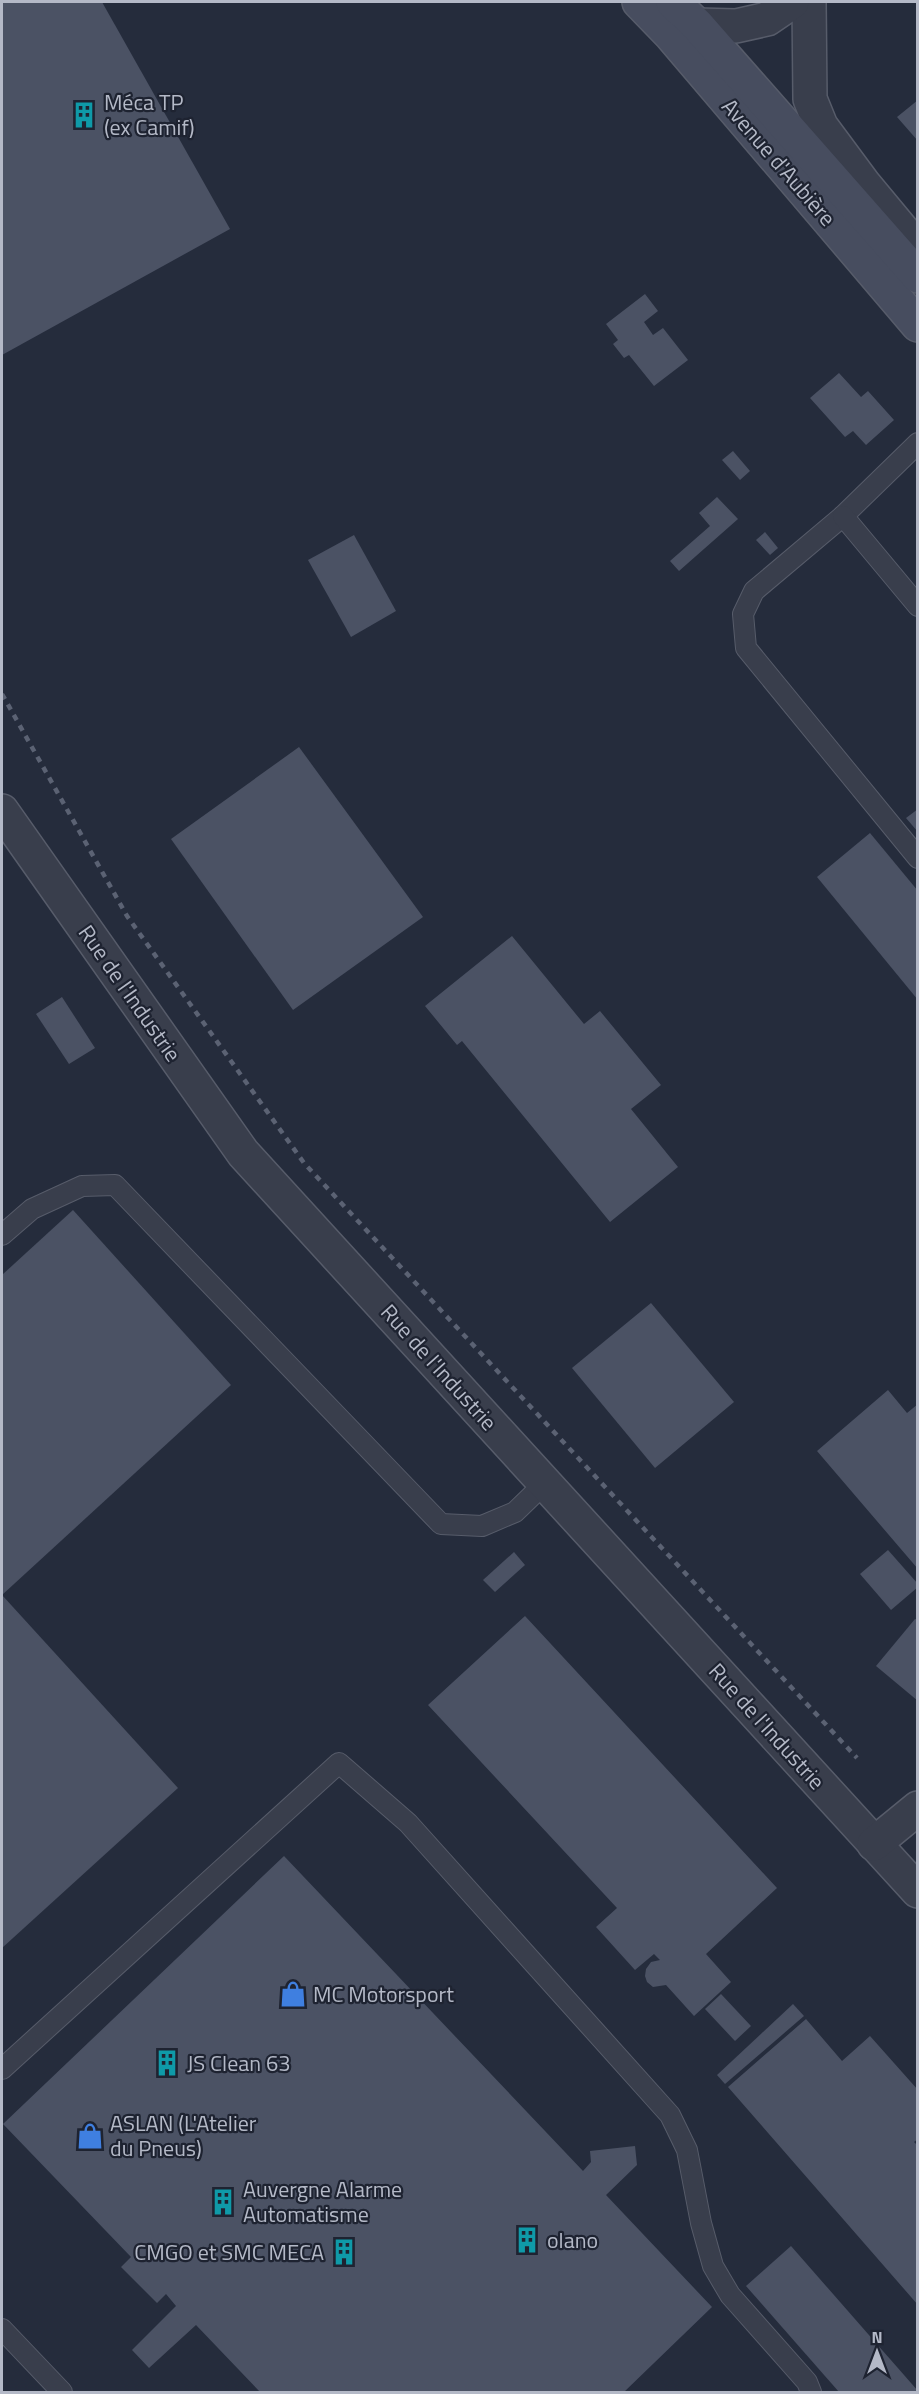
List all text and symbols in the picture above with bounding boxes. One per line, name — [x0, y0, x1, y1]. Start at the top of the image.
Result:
place label: Méca TP (ex Camif) — [104, 85, 195, 144]
street label: Avenue d'Aubière — [714, 91, 844, 233]
building icon: Méca TP (ex Camif) — [69, 100, 99, 130]
street label: Rue de l'Industrie — [70, 918, 190, 1068]
street label: Rue de l'Industrie — [373, 1296, 505, 1438]
street label: Rue de l'Industrie — [701, 1655, 833, 1797]
place label: MC Motorsport — [313, 1977, 454, 2011]
shop icon: MC Motorsport — [278, 1979, 308, 2009]
place label: JS Clean 63 — [187, 2046, 291, 2080]
building icon: JS Clean 63 — [152, 2048, 182, 2078]
place label: ASLAN (L'Atelier du Pneus) — [110, 2106, 257, 2165]
shop icon: ASLAN (L'Atelier du Pneus) — [75, 2121, 105, 2151]
place label: Auvergne Alarme Automatisme — [243, 2172, 402, 2231]
building icon: Auvergne Alarme Automatisme — [208, 2187, 238, 2217]
place label: olano — [547, 2223, 598, 2257]
building icon: olano — [512, 2225, 542, 2255]
place label: CMGO et SMC MECA — [134, 2235, 324, 2269]
building icon: CMGO et SMC MECA — [329, 2237, 359, 2267]
north arrow — [847, 2322, 907, 2382]
text: N — [871, 2325, 883, 2349]

